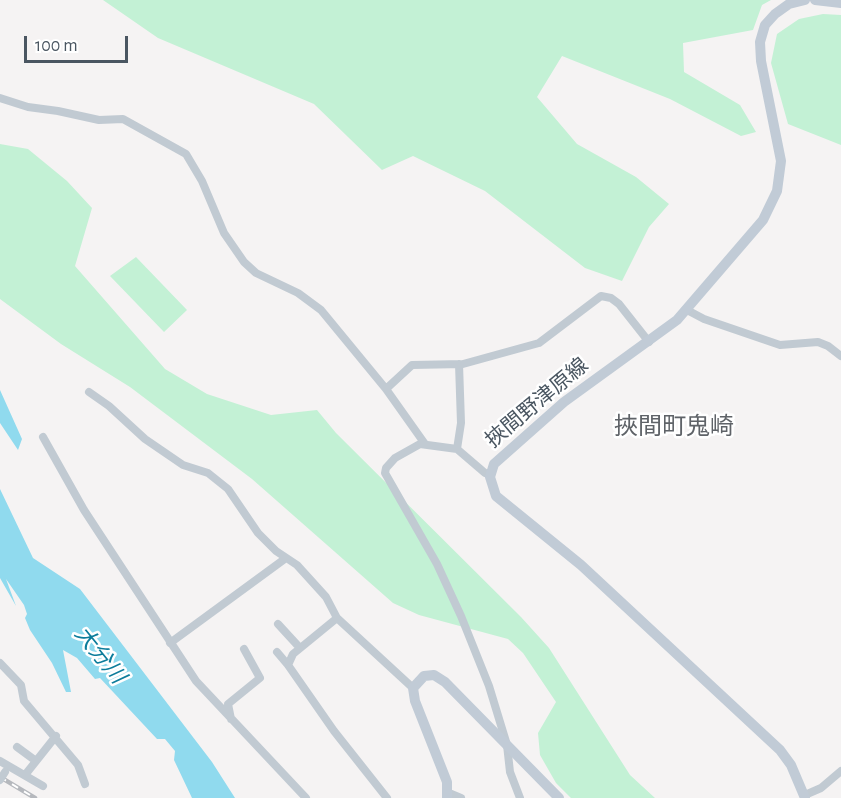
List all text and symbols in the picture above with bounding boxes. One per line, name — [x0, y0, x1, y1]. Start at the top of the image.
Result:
scale bar — [27, 24, 130, 62]
text: 100 m — [35, 37, 78, 55]
street label: 挾間野津原線 — [481, 353, 593, 453]
district label: 挾間町鬼崎 — [614, 413, 734, 441]
water label: 大分川 — [69, 621, 131, 689]

